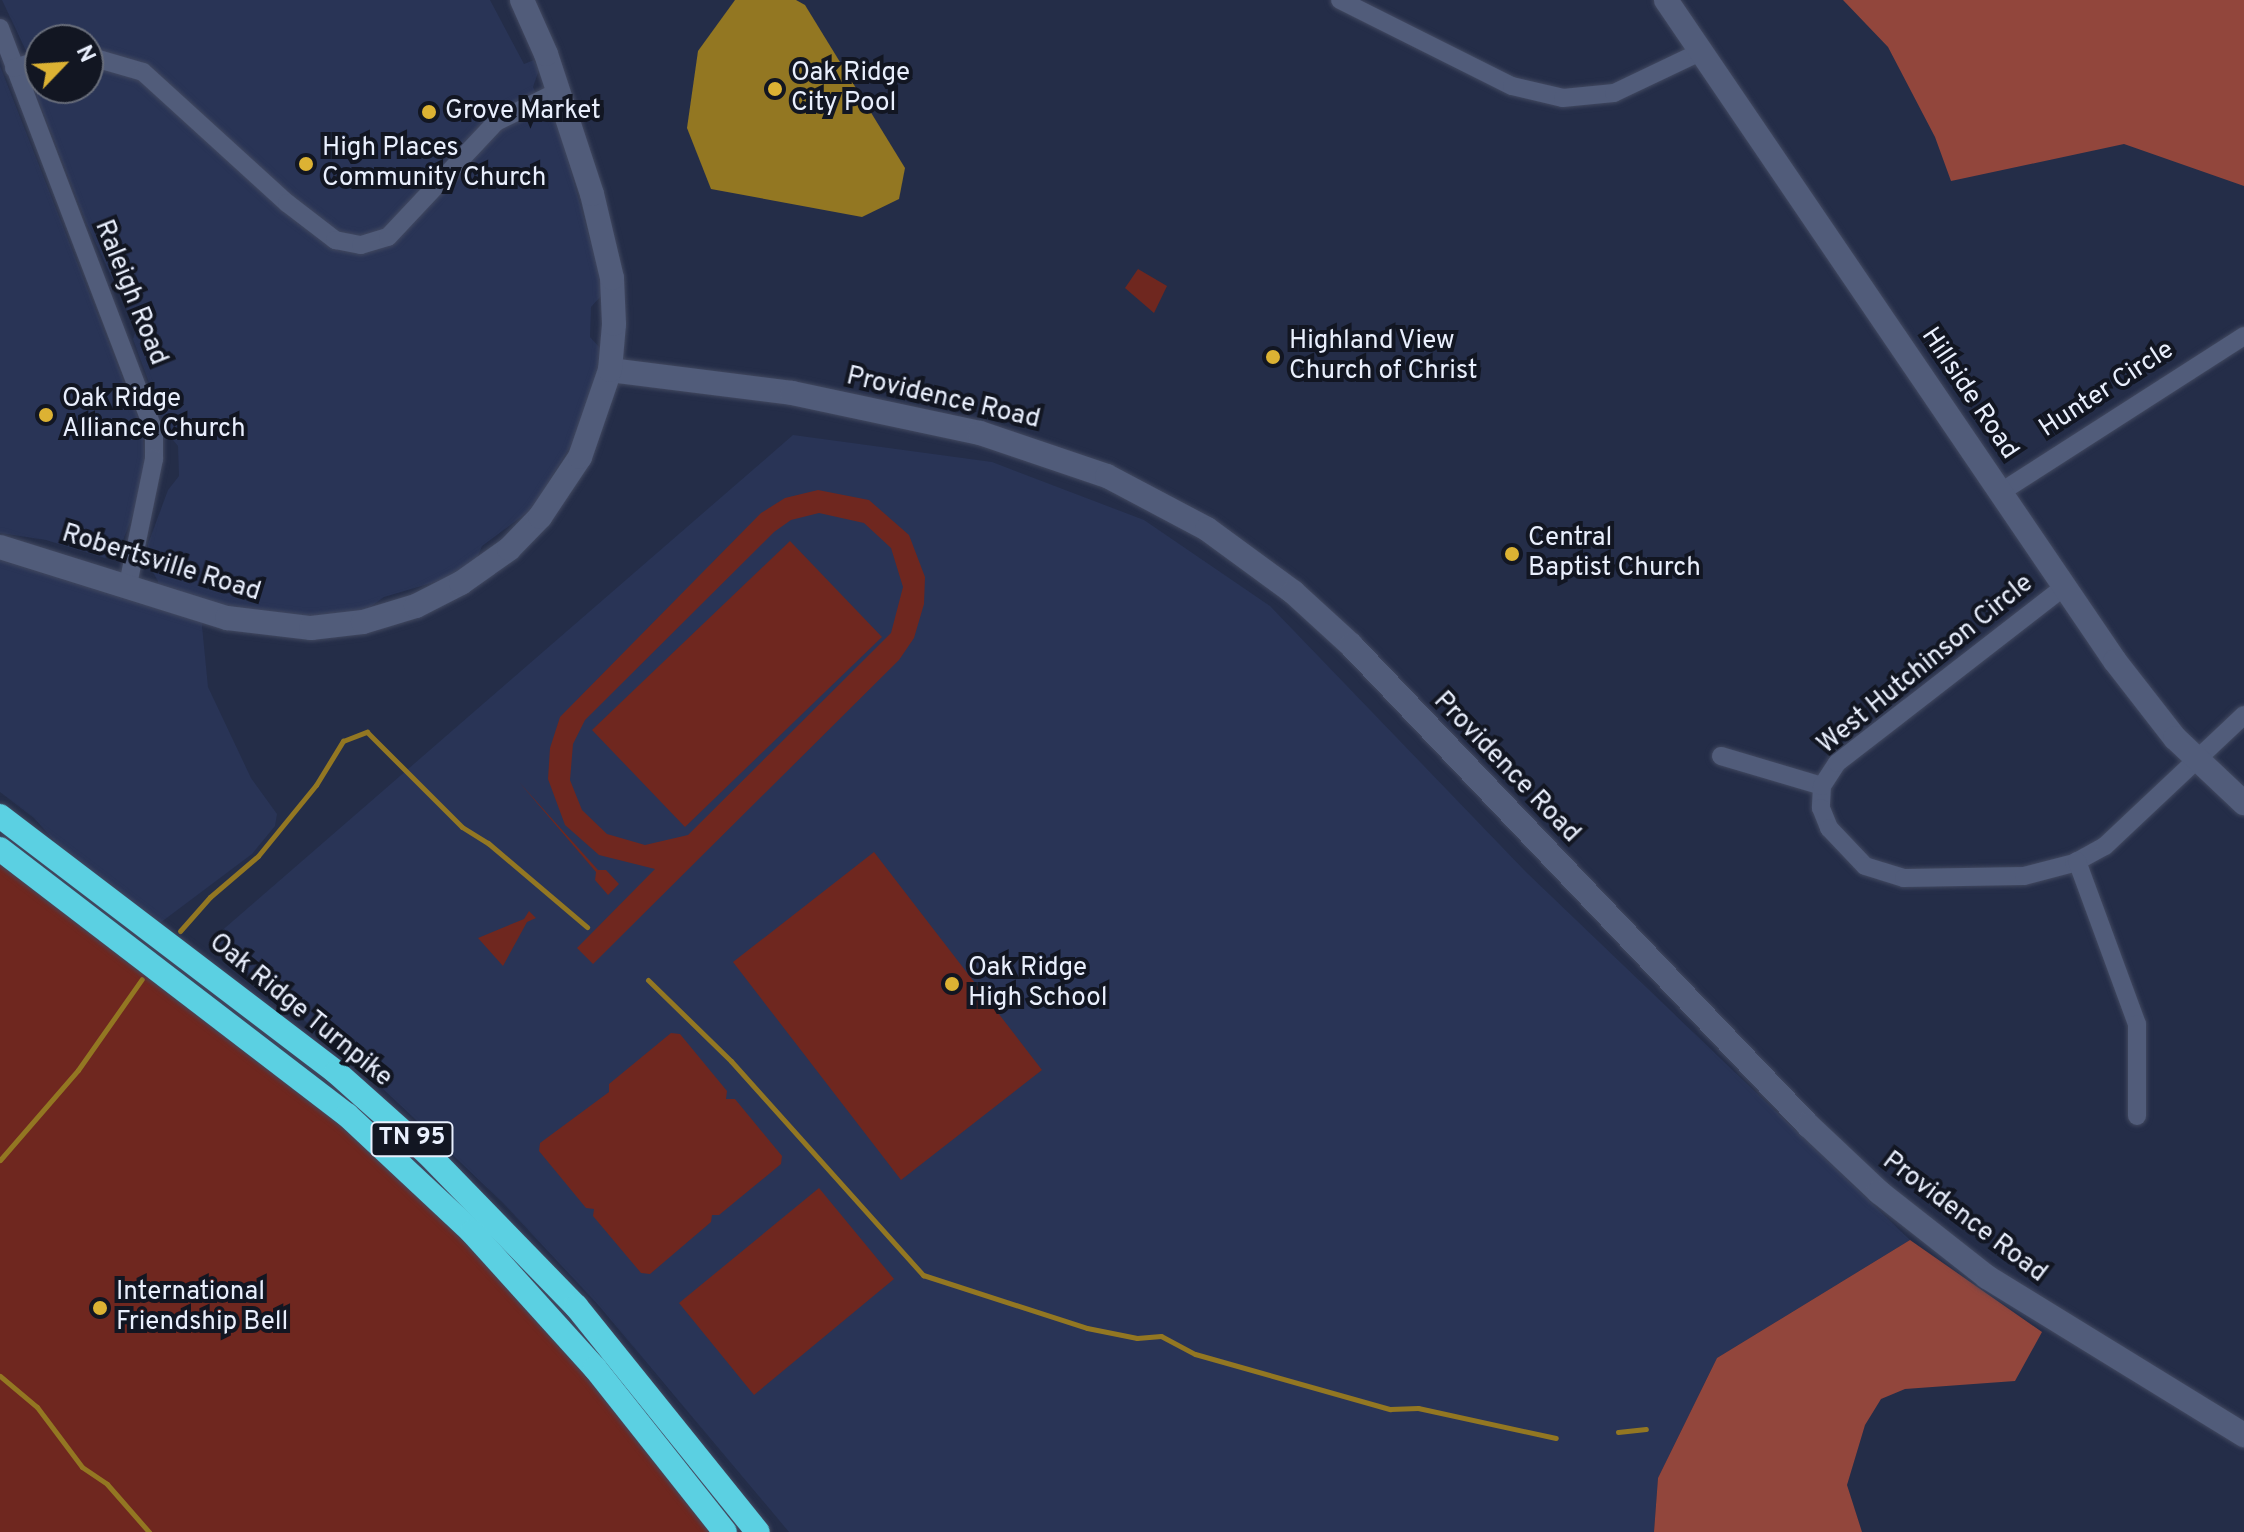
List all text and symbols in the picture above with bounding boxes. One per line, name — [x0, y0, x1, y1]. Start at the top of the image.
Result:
north arrow — [24, 24, 104, 104]
text: N — [69, 42, 100, 67]
place label: Oak Ridge City Pool — [791, 58, 910, 120]
marker: Oak Ridge City Pool — [766, 80, 784, 98]
place label: Grove Market — [445, 96, 601, 128]
marker: Grove Market — [420, 103, 438, 121]
place label: High Places Community Church — [322, 133, 546, 194]
marker: High Places Community Church — [297, 155, 315, 173]
street label: Raleigh Road — [87, 216, 173, 370]
street label: Hillside Road — [1914, 322, 2024, 466]
place label: Highland View Church of Christ — [1289, 326, 1478, 388]
street label: Hunter Circle — [2034, 335, 2180, 445]
marker: Highland View Church of Christ — [1264, 348, 1282, 366]
street label: Providence Road — [843, 362, 1043, 436]
place label: Oak Ridge Alliance Church — [62, 384, 246, 446]
marker: Oak Ridge Alliance Church — [37, 406, 55, 424]
street label: Robertsville Road — [58, 519, 264, 609]
place label: Central Baptist Church — [1528, 523, 1701, 584]
marker: Central Baptist Church — [1503, 545, 1521, 563]
street label: West Hutchinson Circle — [1812, 569, 2040, 761]
street label: Providence Road — [1426, 686, 1586, 850]
street label: Oak Ridge Turnpike — [202, 927, 398, 1095]
place label: Oak Ridge High School — [968, 953, 1108, 1014]
marker: Oak Ridge High School — [943, 975, 961, 993]
road number: TN 95 — [370, 1119, 454, 1159]
street label: Providence Road — [1876, 1146, 2052, 1290]
place label: International Friendship Bell — [116, 1277, 288, 1338]
marker: International Friendship Bell — [91, 1299, 109, 1317]

